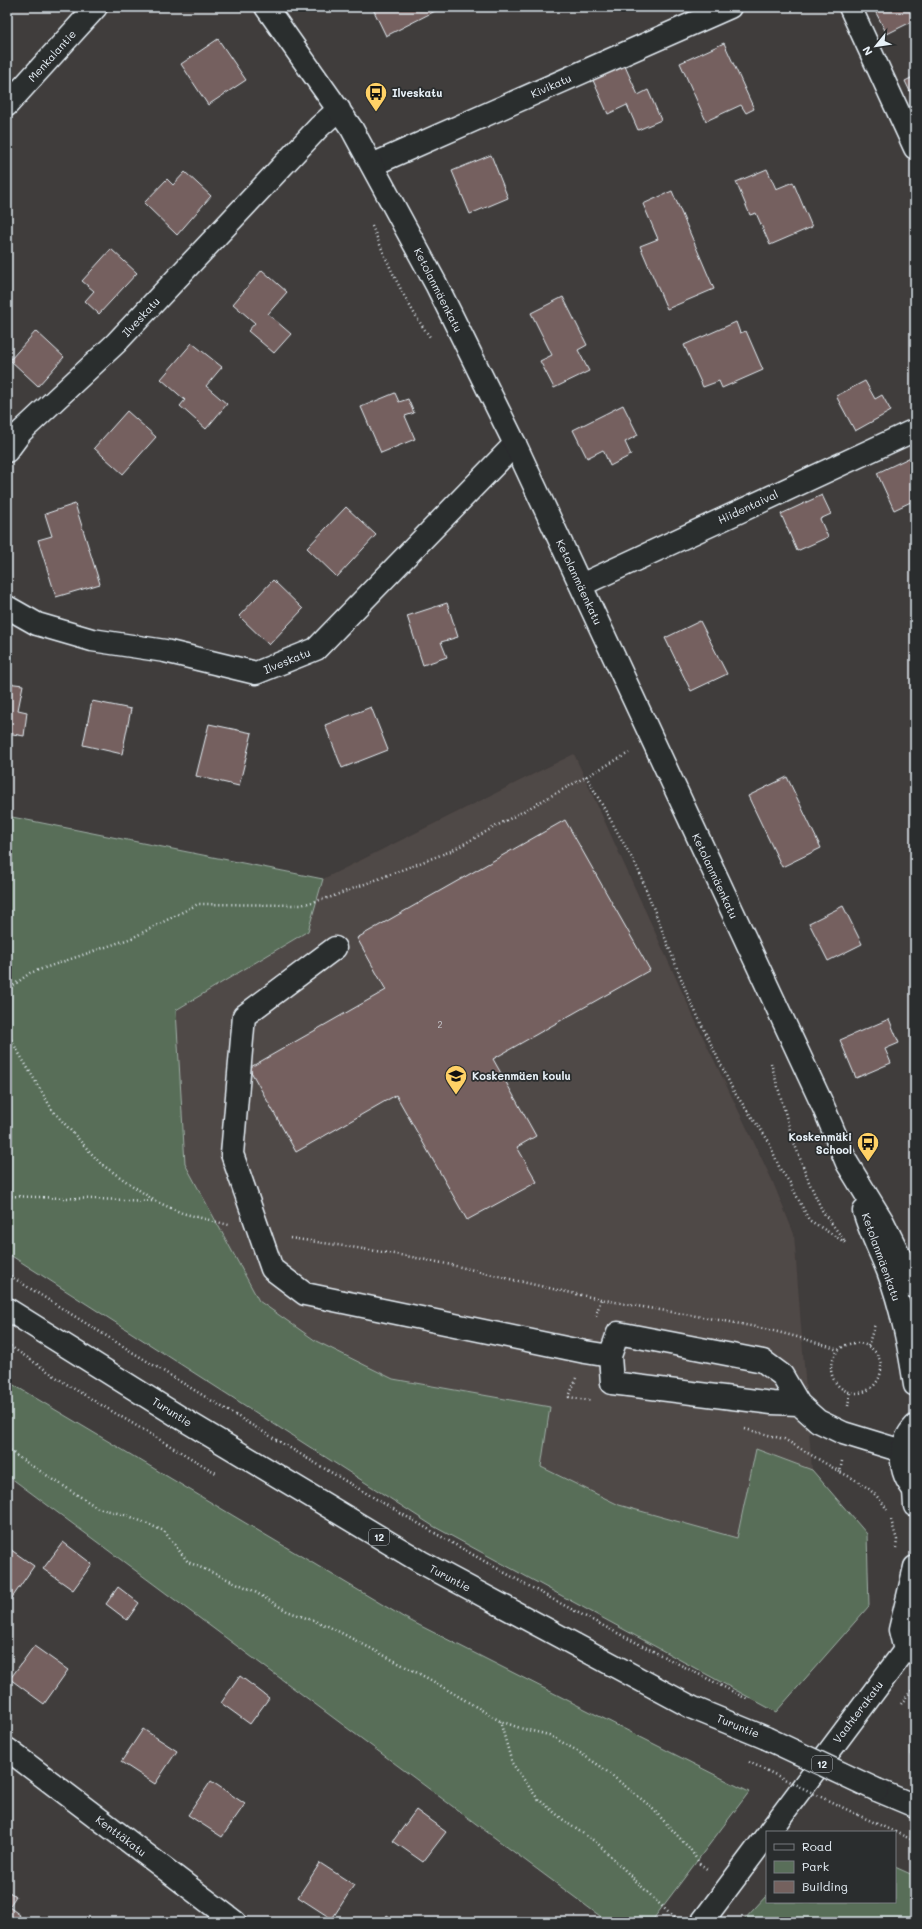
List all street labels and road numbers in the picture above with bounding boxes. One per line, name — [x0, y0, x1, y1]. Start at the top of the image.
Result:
street label: Menkalantie — [24, 26, 79, 85]
street label: Kivikatu — [528, 70, 573, 101]
street label: Ketolanmäenkatu — [411, 245, 466, 334]
street label: Ilveskatu — [118, 294, 163, 340]
street label: Hiidentaival — [715, 486, 780, 527]
street label: Ketolanmäenkatu — [553, 537, 606, 627]
street label: Ilveskatu — [261, 644, 312, 677]
street label: Ketolanmäenkatu — [689, 831, 742, 921]
street label: Ketolanmäenkatu — [859, 1211, 904, 1303]
street label: Turuntie — [149, 1393, 195, 1430]
road number: 12 — [369, 1529, 389, 1545]
street label: Turuntie — [427, 1560, 474, 1595]
street label: Vaahterakatu — [829, 1677, 886, 1746]
street label: Turuntie — [715, 1710, 762, 1741]
road number: 12 — [812, 1756, 832, 1772]
street label: Kenttäkatu — [93, 1812, 150, 1860]

